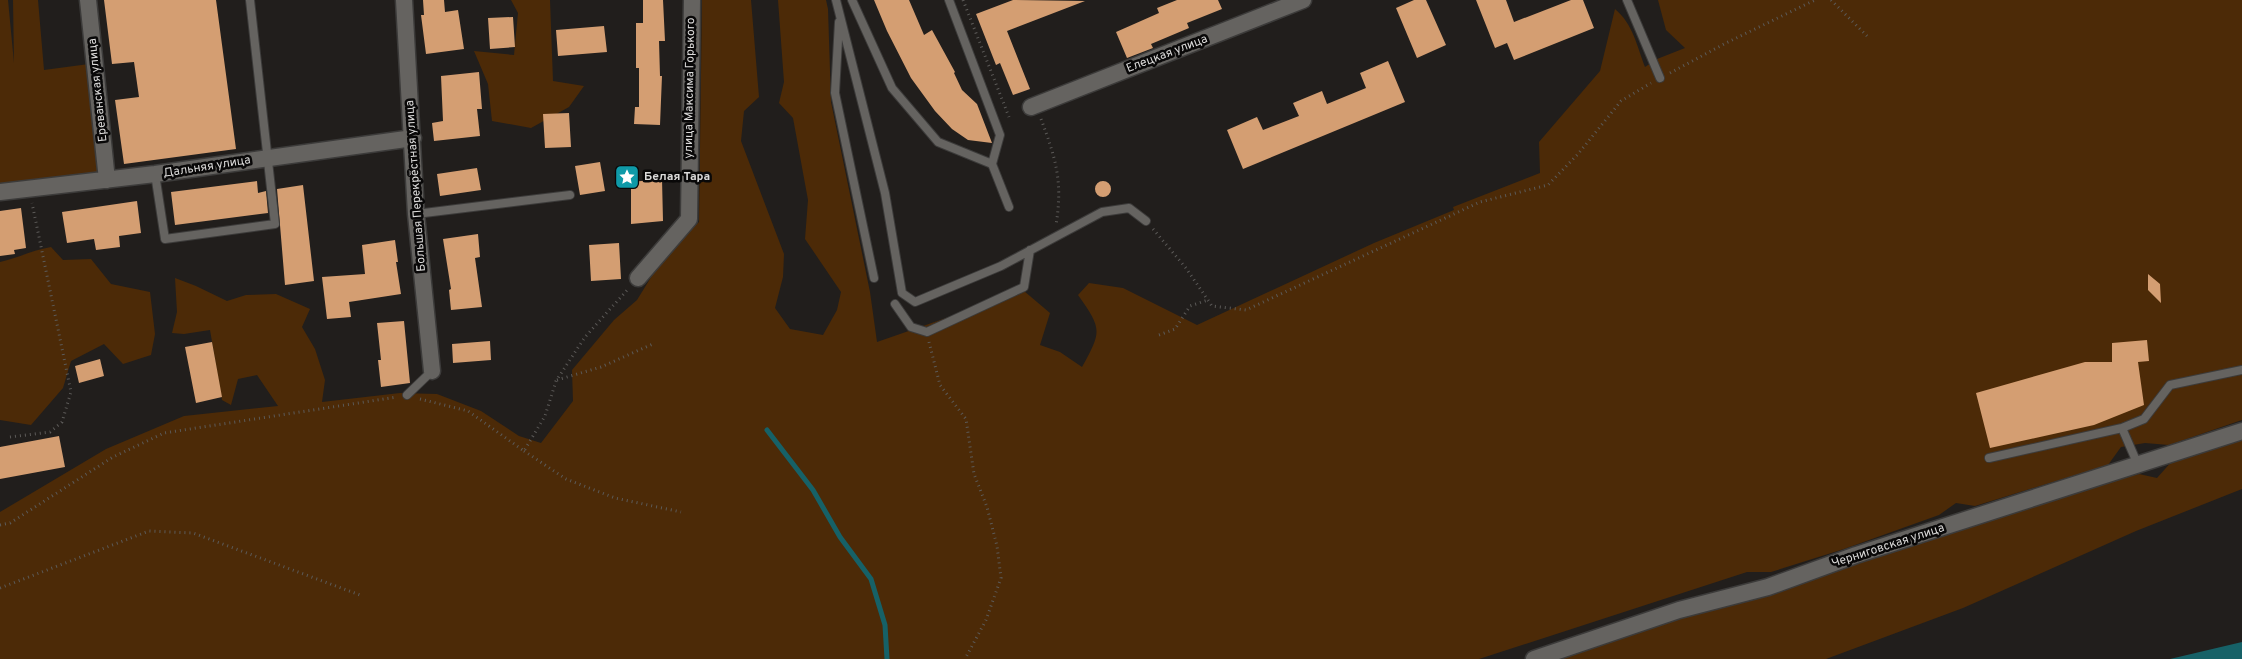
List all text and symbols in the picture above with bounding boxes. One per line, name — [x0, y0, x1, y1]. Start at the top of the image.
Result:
street label: улица Максима Горького — [681, 17, 699, 159]
street label: Елецкая улица — [1124, 31, 1210, 77]
street label: Ереванская улица — [85, 37, 111, 143]
street label: Большая Перекрёстная улица — [402, 100, 430, 272]
street label: Дальняя улица — [162, 152, 252, 182]
place icon: Белая Тара — [614, 164, 640, 190]
place label: Белая Тара — [644, 169, 710, 185]
street label: Черниговская улица — [1830, 520, 1946, 572]

